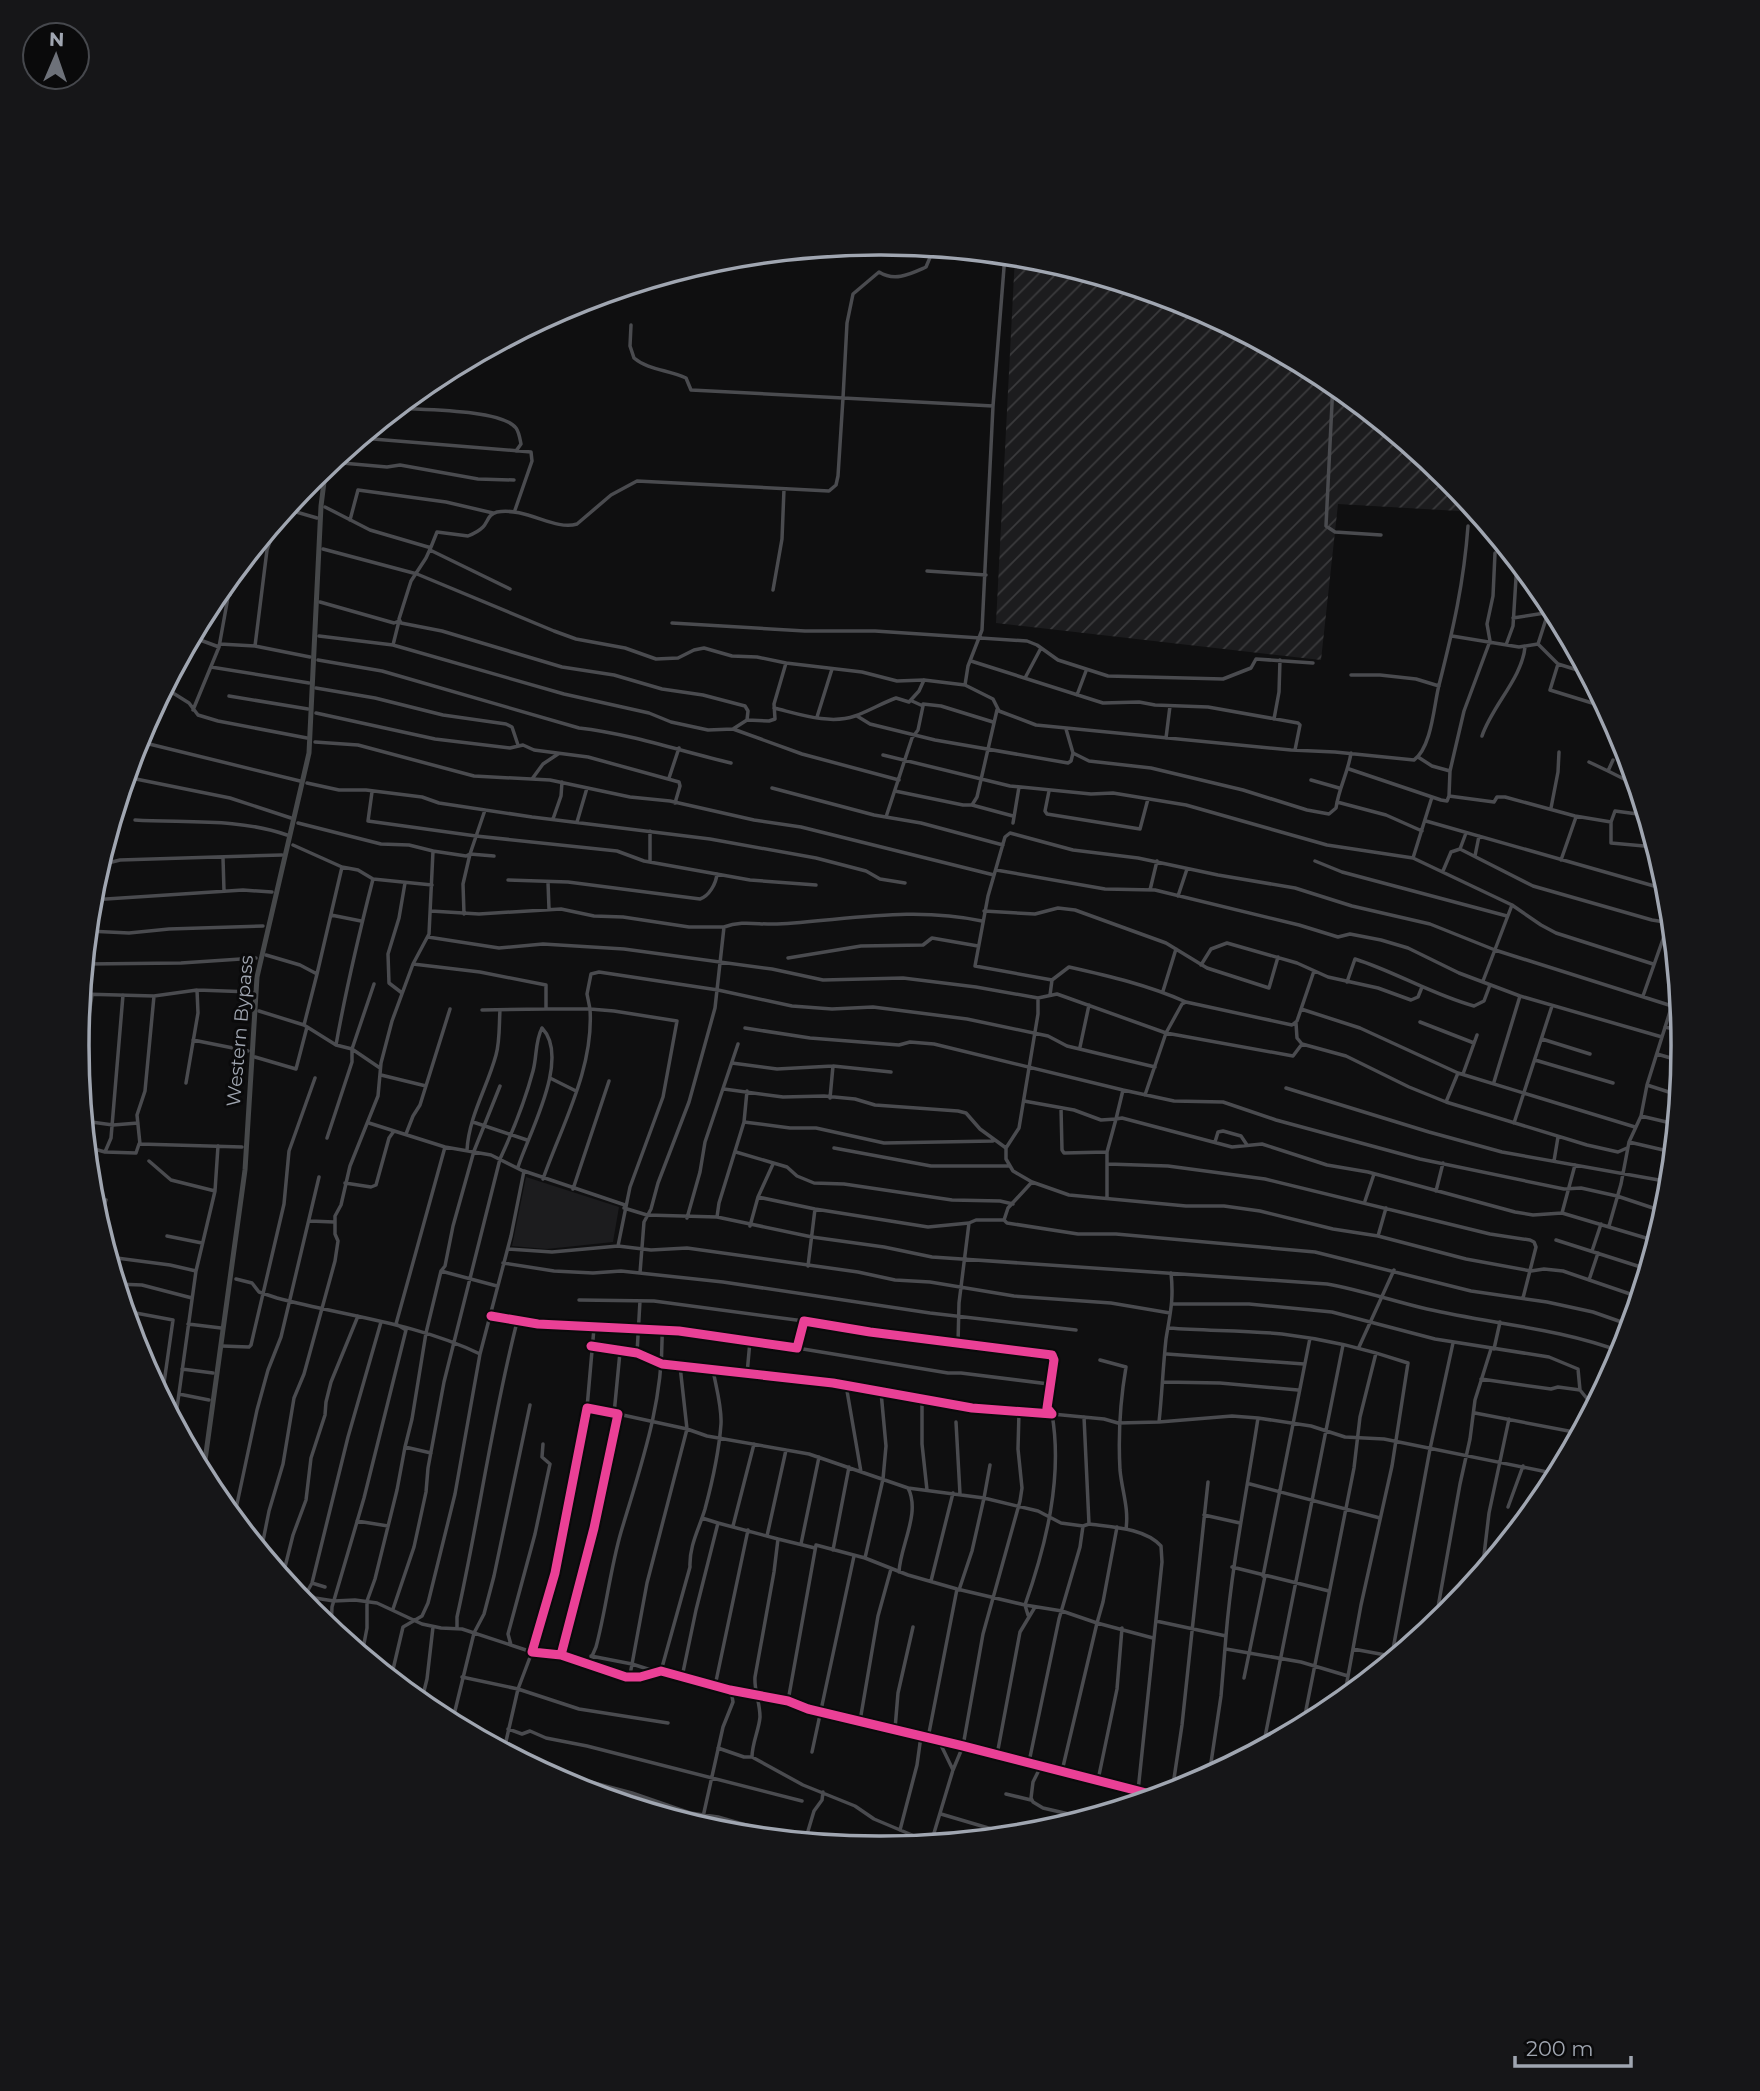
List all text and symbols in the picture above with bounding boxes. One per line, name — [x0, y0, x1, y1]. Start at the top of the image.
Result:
north arrow — [21, 21, 91, 91]
text: N — [48, 28, 65, 51]
street label: Western Bypass — [222, 954, 258, 1108]
scale bar — [1515, 2024, 1630, 2068]
text: 200 m — [1526, 2036, 1593, 2061]

